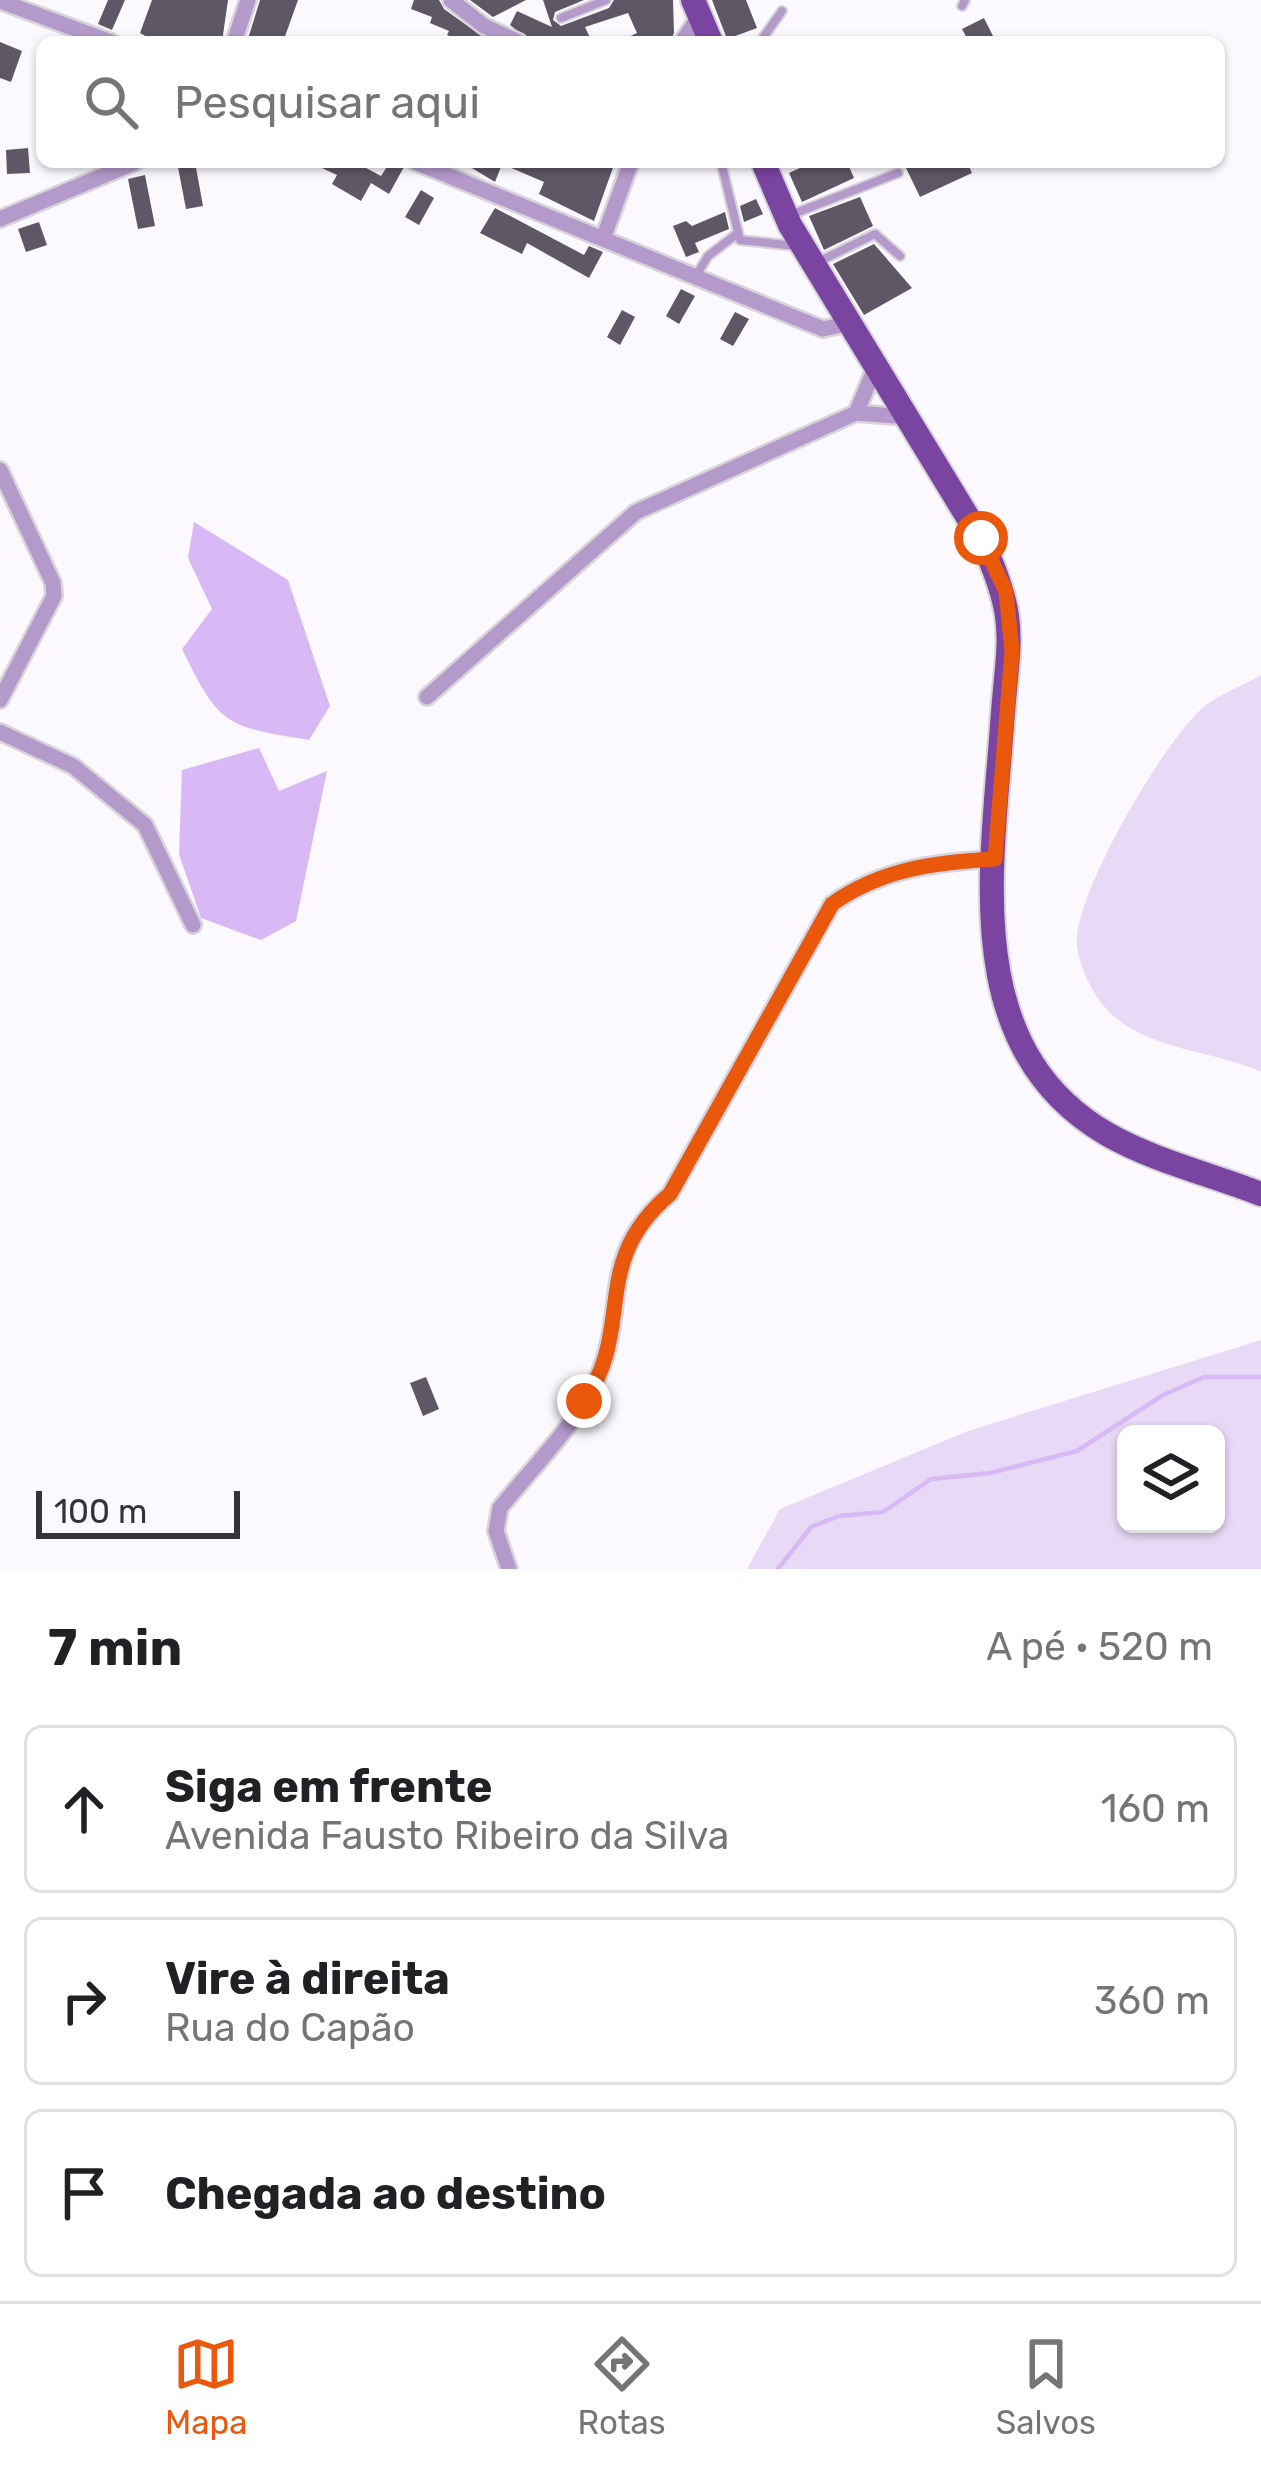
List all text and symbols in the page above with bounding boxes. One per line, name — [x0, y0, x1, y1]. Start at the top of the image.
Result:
search box — [36, 36, 1225, 168]
icon: search — [78, 69, 144, 135]
text: Pesquisar aqui — [174, 76, 480, 129]
route start — [954, 511, 1008, 565]
route end — [557, 1374, 611, 1428]
map controls — [1117, 1425, 1225, 1533]
button: layers — [1117, 1425, 1225, 1533]
scale bar — [36, 1485, 240, 1538]
text: 100 m — [54, 1492, 147, 1531]
text: 7 min — [48, 1617, 182, 1678]
text: A pé · 520 m — [986, 1624, 1213, 1670]
text: Siga em frente — [165, 1760, 492, 1813]
icon: ahead — [51, 1776, 117, 1842]
text: 160 m — [1101, 1786, 1210, 1832]
text: Avenida Fausto Ribeiro da Silva — [165, 1813, 729, 1859]
text: Vire à direita — [165, 1952, 450, 2005]
icon: right — [51, 1968, 117, 2034]
text: 360 m — [1094, 1978, 1210, 2024]
text: Rua do Capão — [165, 2005, 415, 2051]
icon: arrive — [51, 2160, 117, 2226]
text: Chegada ao destino — [165, 2167, 606, 2220]
tab: Mapa — [165, 2331, 247, 2442]
tab: Rotas — [577, 2331, 666, 2442]
tab: Salvos — [996, 2331, 1096, 2442]

